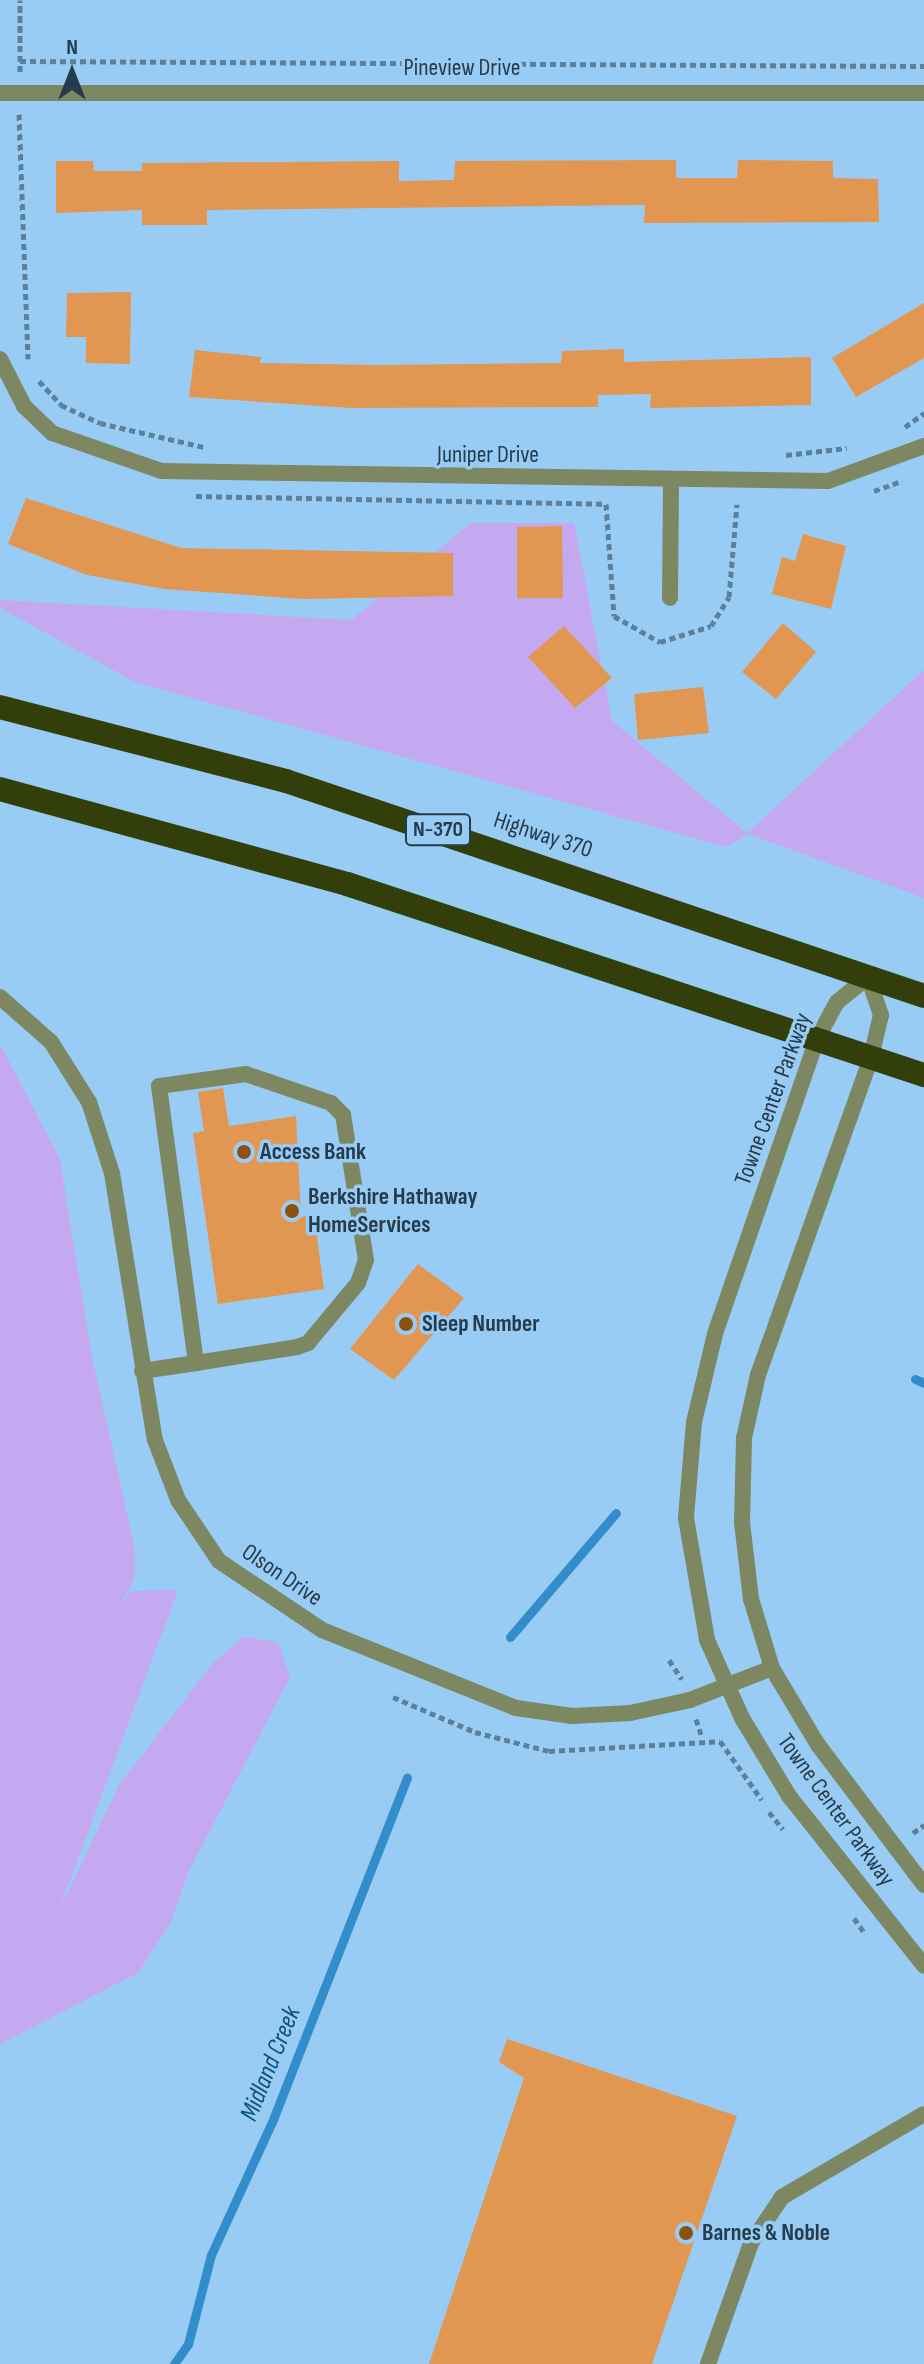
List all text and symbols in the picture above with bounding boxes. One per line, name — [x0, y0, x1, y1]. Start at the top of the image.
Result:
north arrow — [32, 32, 112, 112]
text: N — [66, 34, 78, 61]
street label: Pineview Drive — [404, 54, 520, 82]
street label: Juniper Drive — [437, 441, 539, 469]
street label: Highway 370 — [490, 806, 596, 864]
road number: N-370 — [404, 812, 472, 848]
street label: Towne Center Parkway — [729, 1009, 817, 1189]
place label: Access Bank — [260, 1138, 366, 1166]
marker: Access Bank — [235, 1143, 253, 1161]
place label: Berkshire Hathaway HomeServices — [308, 1183, 477, 1239]
marker: Berkshire Hathaway HomeServices — [283, 1202, 301, 1220]
place label: Sleep Number — [422, 1310, 540, 1338]
marker: Sleep Number — [397, 1315, 415, 1333]
street label: Olson Drive — [236, 1538, 328, 1612]
street label: Towne Center Parkway — [771, 1728, 901, 1892]
water label: Midland Creek — [234, 2002, 308, 2126]
place label: Barnes & Noble — [702, 2219, 830, 2247]
marker: Barnes & Noble — [677, 2224, 695, 2242]

